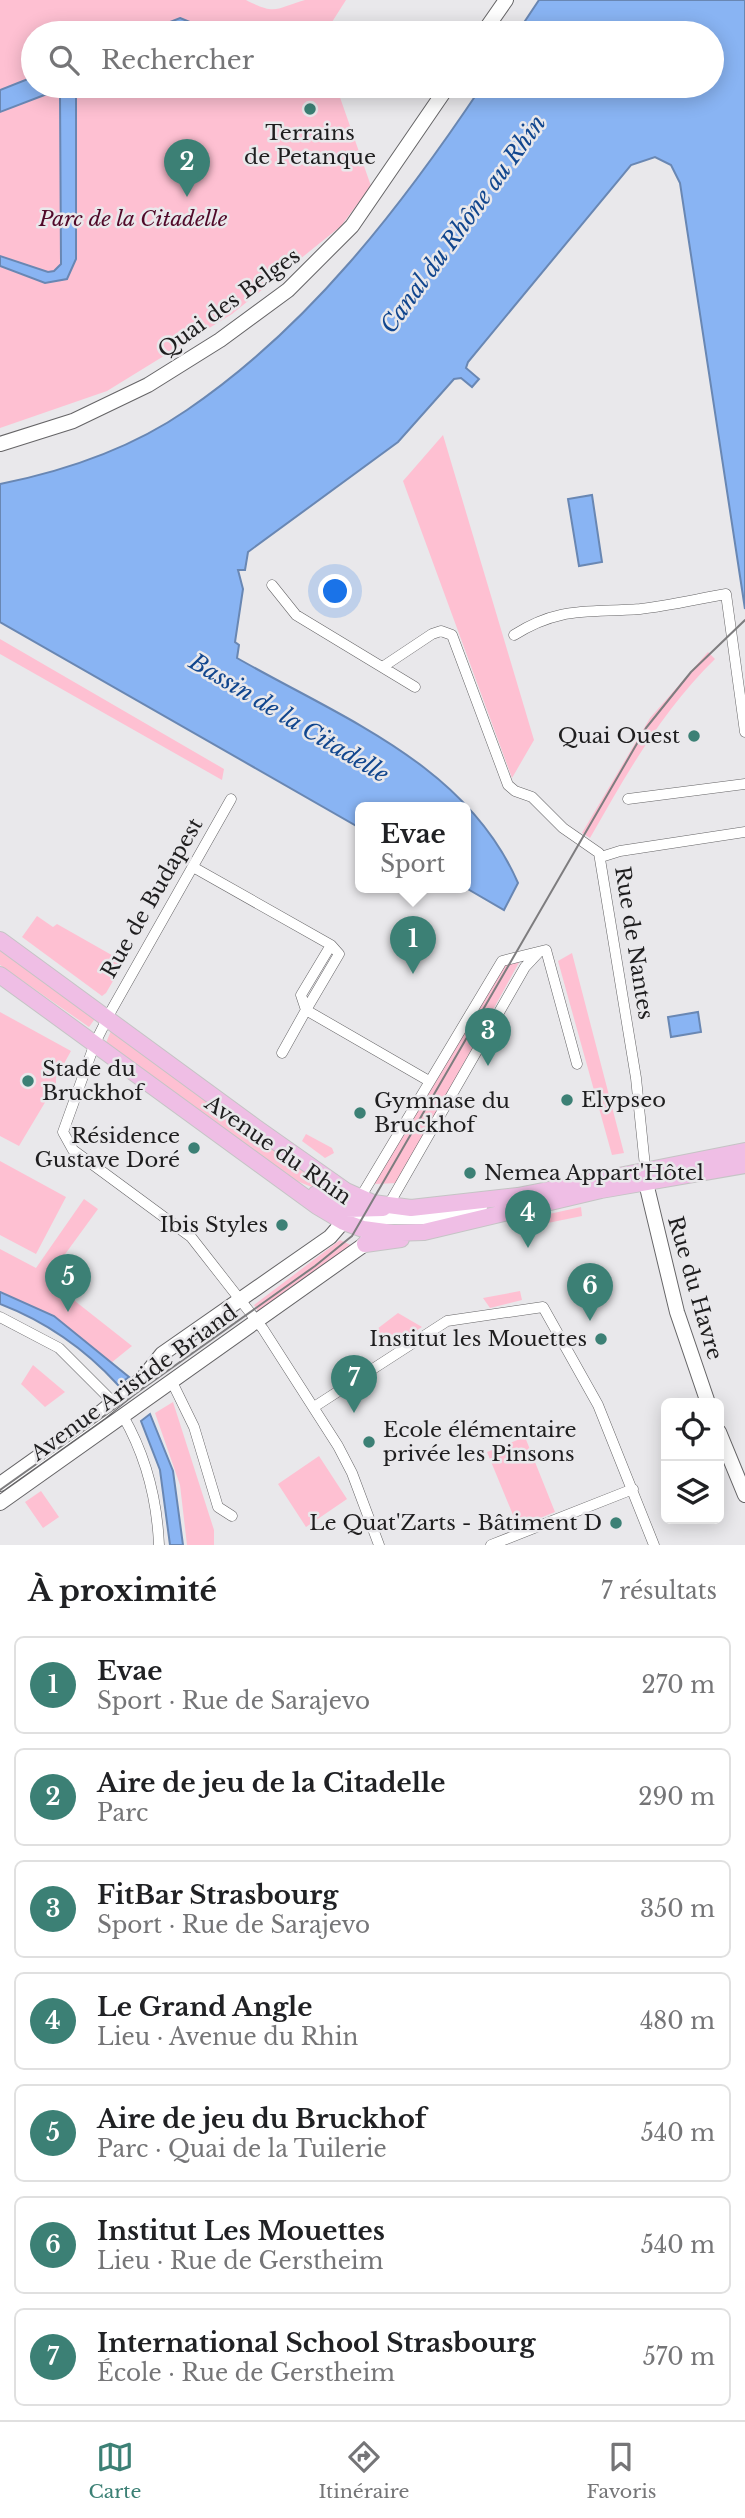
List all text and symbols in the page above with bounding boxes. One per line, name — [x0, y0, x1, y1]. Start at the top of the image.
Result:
search box — [21, 21, 724, 98]
icon: search — [45, 41, 83, 79]
text: Rechercher — [101, 44, 254, 76]
marker: Terrains de Petanque — [302, 101, 318, 117]
water label: Canal du Rhône au Rhin — [375, 110, 551, 338]
place label: Terrains de Petanque — [244, 120, 376, 170]
pin: 2 — [164, 139, 210, 197]
park label: Parc de la Citadelle — [38, 206, 228, 232]
street label: Quai des Belges — [153, 243, 305, 363]
your location — [318, 574, 352, 608]
water label: Bassin de la Citadelle — [184, 647, 394, 789]
place label: Quai Ouest — [558, 723, 680, 749]
marker: Quai Ouest — [686, 728, 702, 744]
popup — [355, 802, 471, 893]
street label: Rue de Budapest — [96, 813, 208, 983]
text: Evae — [380, 818, 446, 850]
text: Sport — [380, 850, 445, 878]
street label: Rue de Nantes — [609, 865, 659, 1021]
pin: 1 — [390, 916, 436, 974]
pin: 3 — [465, 1008, 511, 1066]
place label: Stade du Bruckhof — [42, 1056, 146, 1106]
marker: Stade du Bruckhof — [20, 1073, 36, 1089]
place label: Elypseo — [581, 1087, 666, 1113]
place label: Gymnase du Bruckhof — [374, 1088, 510, 1138]
street label: Avenue du Rhin — [199, 1089, 356, 1210]
marker: Elypseo — [559, 1092, 575, 1108]
marker: Gymnase du Bruckhof — [352, 1105, 368, 1121]
place label: Résidence Gustave Doré — [34, 1123, 180, 1173]
marker: Résidence Gustave Doré — [186, 1140, 202, 1156]
place label: Nemea Appart'Hôtel — [484, 1160, 704, 1186]
marker: Nemea Appart'Hôtel — [462, 1165, 478, 1181]
pin: 4 — [505, 1190, 551, 1248]
place label: Ibis Styles — [160, 1212, 268, 1238]
street label: Rue du Havre — [662, 1213, 728, 1363]
marker: Ibis Styles — [274, 1217, 290, 1233]
pin: 5 — [45, 1254, 91, 1312]
pin: 6 — [567, 1263, 613, 1321]
street label: Avenue Aristide Briand — [25, 1299, 242, 1467]
place label: Institut les Mouettes — [369, 1326, 587, 1352]
marker: Institut les Mouettes — [593, 1331, 609, 1347]
pin: 7 — [331, 1355, 377, 1413]
map controls — [661, 1398, 724, 1524]
button: locate — [661, 1398, 724, 1461]
place label: Ecole élémentaire privée les Pinsons — [383, 1417, 577, 1467]
marker: Ecole élémentaire privée les Pinsons — [361, 1434, 377, 1450]
button: layers — [661, 1461, 724, 1524]
place label: Le Quat'Zarts - Bâtiment D — [309, 1510, 602, 1536]
marker: Le Quat'Zarts - Bâtiment D — [608, 1515, 624, 1531]
text: À proximité — [28, 1572, 217, 1609]
text: 7 résultats — [601, 1577, 717, 1605]
text: Evae — [97, 1655, 163, 1687]
text: 1 — [48, 1671, 58, 1699]
text: 270 m — [642, 1671, 715, 1699]
text: Sport · Rue de Sarajevo — [97, 1687, 370, 1715]
text: Aire de jeu de la Citadelle — [97, 1767, 445, 1799]
text: 2 — [46, 1783, 60, 1811]
text: 290 m — [638, 1783, 715, 1811]
text: Parc — [97, 1799, 148, 1827]
text: FitBar Strasbourg — [97, 1879, 338, 1911]
text: 3 — [46, 1895, 60, 1923]
text: 350 m — [640, 1895, 715, 1923]
text: Sport · Rue de Sarajevo — [97, 1911, 370, 1939]
text: Le Grand Angle — [97, 1991, 312, 2023]
text: 4 — [45, 2007, 61, 2035]
text: 480 m — [640, 2007, 715, 2035]
text: Lieu · Avenue du Rhin — [97, 2023, 358, 2051]
text: Aire de jeu du Bruckhof — [97, 2103, 426, 2135]
text: 5 — [46, 2119, 60, 2147]
text: 540 m — [641, 2119, 715, 2147]
text: Parc · Quai de la Tuilerie — [97, 2135, 387, 2163]
text: Institut Les Mouettes — [97, 2215, 385, 2247]
text: 6 — [45, 2231, 61, 2259]
text: 540 m — [641, 2231, 715, 2259]
text: Lieu · Rue de Gerstheim — [97, 2247, 383, 2275]
text: International School Strasbourg — [97, 2327, 535, 2359]
text: 7 — [47, 2343, 59, 2371]
text: 570 m — [643, 2343, 715, 2371]
text: École · Rue de Gerstheim — [97, 2359, 395, 2387]
tab: Carte — [89, 2438, 141, 2503]
tab: Itinéraire — [318, 2438, 409, 2503]
tab: Favoris — [587, 2438, 656, 2503]

